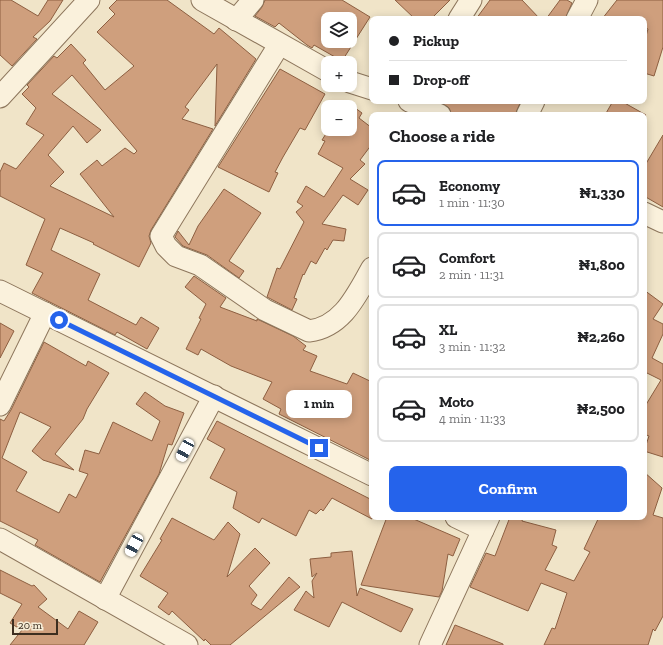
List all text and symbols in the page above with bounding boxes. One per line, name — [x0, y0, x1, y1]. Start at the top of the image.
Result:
map controls — [321, 12, 357, 136]
button: layers — [321, 12, 357, 48]
text: Pickup — [413, 32, 459, 50]
button: + — [321, 56, 357, 92]
text: Drop-off — [413, 71, 469, 89]
button: − — [321, 100, 357, 136]
text: Choose a ride — [389, 125, 495, 147]
icon: car — [391, 175, 427, 211]
text: Economy — [439, 177, 500, 195]
text: ₦1,330 — [579, 184, 625, 202]
text: 1 min · 11:30 — [439, 195, 505, 210]
icon: car — [391, 247, 427, 283]
text: Comfort — [439, 249, 495, 267]
text: ₦1,800 — [578, 256, 625, 274]
text: 2 min · 11:31 — [439, 267, 504, 282]
route start — [50, 311, 68, 329]
icon: car — [391, 319, 427, 355]
text: XL — [439, 321, 457, 339]
text: ₦2,260 — [577, 328, 625, 346]
text: 3 min · 11:32 — [439, 339, 505, 354]
callout: 1 min — [286, 390, 352, 418]
icon: car — [391, 391, 427, 427]
text: Moto — [439, 393, 474, 411]
text: 1 min — [304, 396, 334, 411]
text: ₦2,500 — [577, 400, 625, 418]
text: 4 min · 11:33 — [439, 411, 506, 426]
car — [174, 437, 196, 463]
route end — [310, 439, 328, 457]
button: Confirm — [389, 466, 627, 512]
car — [123, 532, 145, 558]
scale bar — [12, 617, 58, 636]
text: 20 m — [18, 619, 42, 632]

